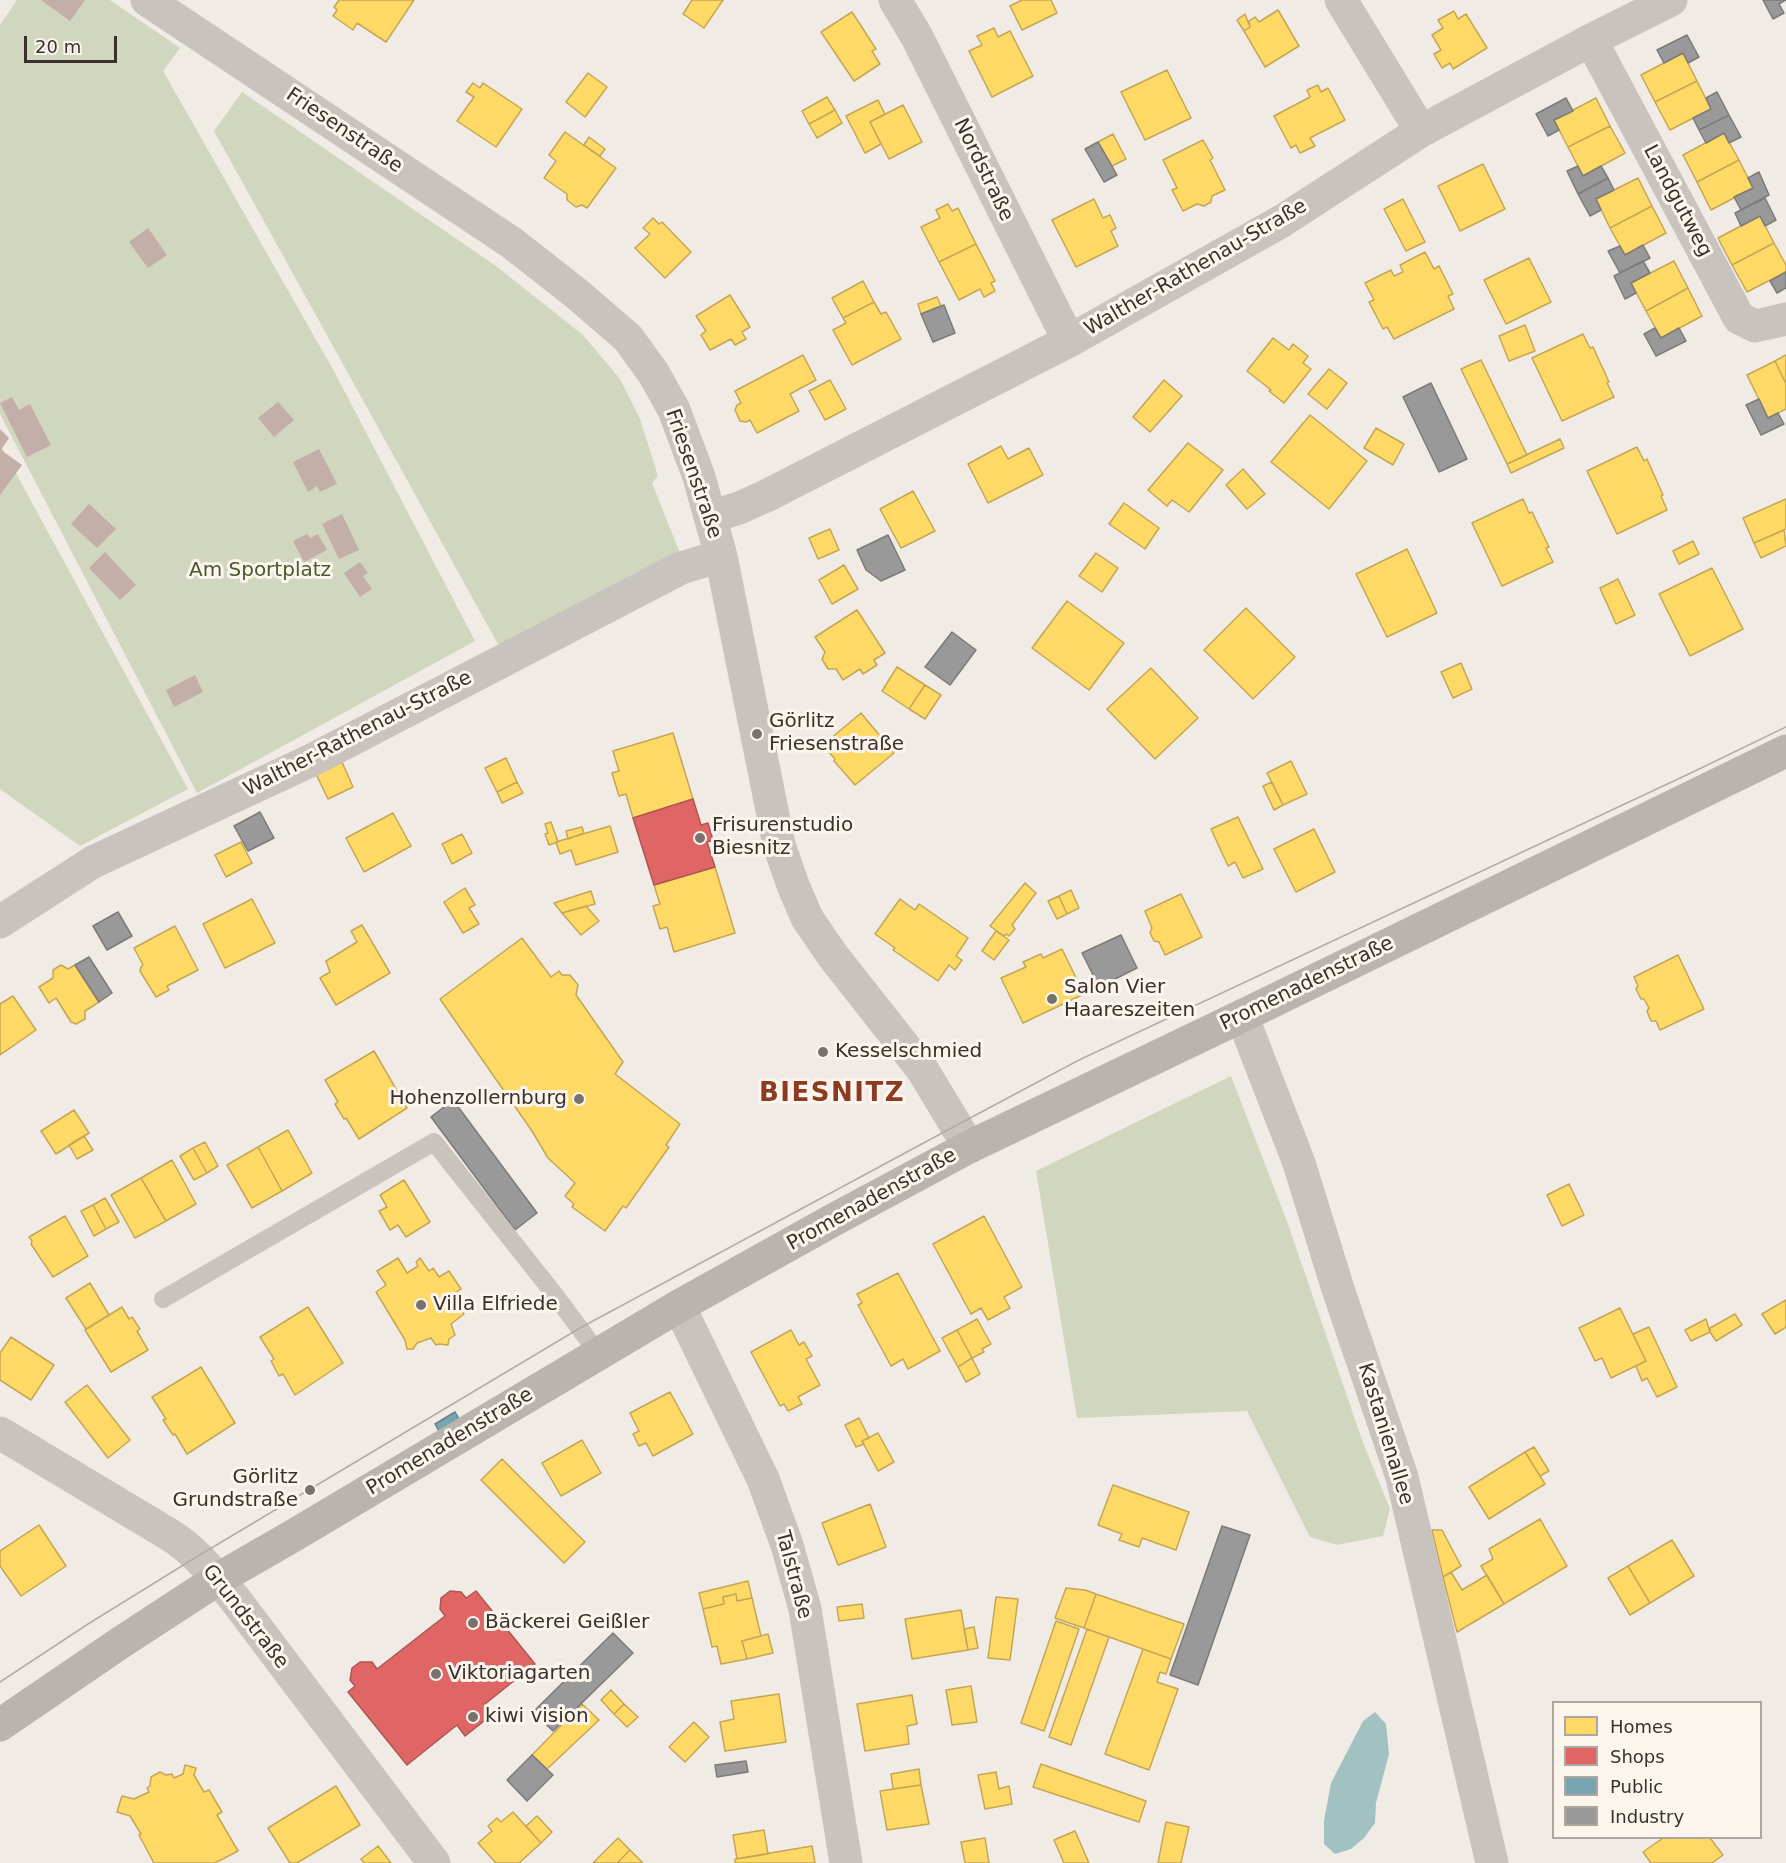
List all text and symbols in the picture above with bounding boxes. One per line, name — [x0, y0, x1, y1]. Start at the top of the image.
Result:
scale bar — [27, 24, 120, 62]
text: 20 m — [35, 36, 81, 57]
street label: Friesenstraße — [281, 83, 407, 179]
street label: Nordstraße — [948, 115, 1018, 225]
street label: Landgutweg — [1637, 141, 1717, 261]
street label: Walther-Rathenau-Straße — [1081, 194, 1311, 342]
street label: Friesenstraße — [660, 406, 726, 542]
park label: Am Sportplatz — [189, 559, 331, 583]
street label: Walther-Rathenau-Straße — [240, 666, 476, 802]
place label: Görlitz Friesenstraße — [769, 710, 904, 757]
marker: Görlitz Friesenstraße — [750, 727, 764, 741]
place label: Frisurenstudio Biesnitz — [712, 814, 853, 861]
marker: Frisurenstudio Biesnitz — [693, 831, 707, 845]
street label: Promenadenstraße — [1216, 932, 1398, 1036]
place label: Salon Vier Haareszeiten — [1064, 976, 1195, 1023]
marker: Salon Vier Haareszeiten — [1045, 992, 1059, 1006]
place label: Kesselschmied — [835, 1040, 982, 1064]
marker: Kesselschmied — [816, 1045, 830, 1059]
district label: BIESNITZ — [759, 1078, 905, 1110]
place label: Hohenzollernburg — [389, 1087, 567, 1111]
marker: Hohenzollernburg — [572, 1092, 586, 1106]
street label: Promenadenstraße — [783, 1144, 961, 1256]
place label: Villa Elfriede — [433, 1293, 558, 1317]
marker: Villa Elfriede — [414, 1298, 428, 1312]
street label: Kastanienallee — [1352, 1360, 1418, 1508]
street label: Promenadenstraße — [362, 1383, 538, 1501]
place label: Görlitz Grundstraße — [173, 1466, 298, 1513]
marker: Görlitz Grundstraße — [303, 1483, 317, 1497]
street label: Talstraße — [770, 1528, 816, 1622]
street label: Grundstraße — [197, 1560, 293, 1674]
place label: Bäckerei Geißler — [485, 1611, 649, 1635]
marker: Bäckerei Geißler — [466, 1616, 480, 1630]
place label: Viktoriagarten — [448, 1662, 590, 1686]
marker: Viktoriagarten — [429, 1667, 443, 1681]
legend — [1552, 1701, 1762, 1839]
place label: kiwi vision — [485, 1705, 589, 1729]
marker: kiwi vision — [466, 1710, 480, 1724]
text: Homes — [1610, 1716, 1673, 1737]
text: Shops — [1610, 1746, 1665, 1767]
text: Public — [1610, 1776, 1663, 1797]
text: Industry — [1610, 1806, 1684, 1827]

